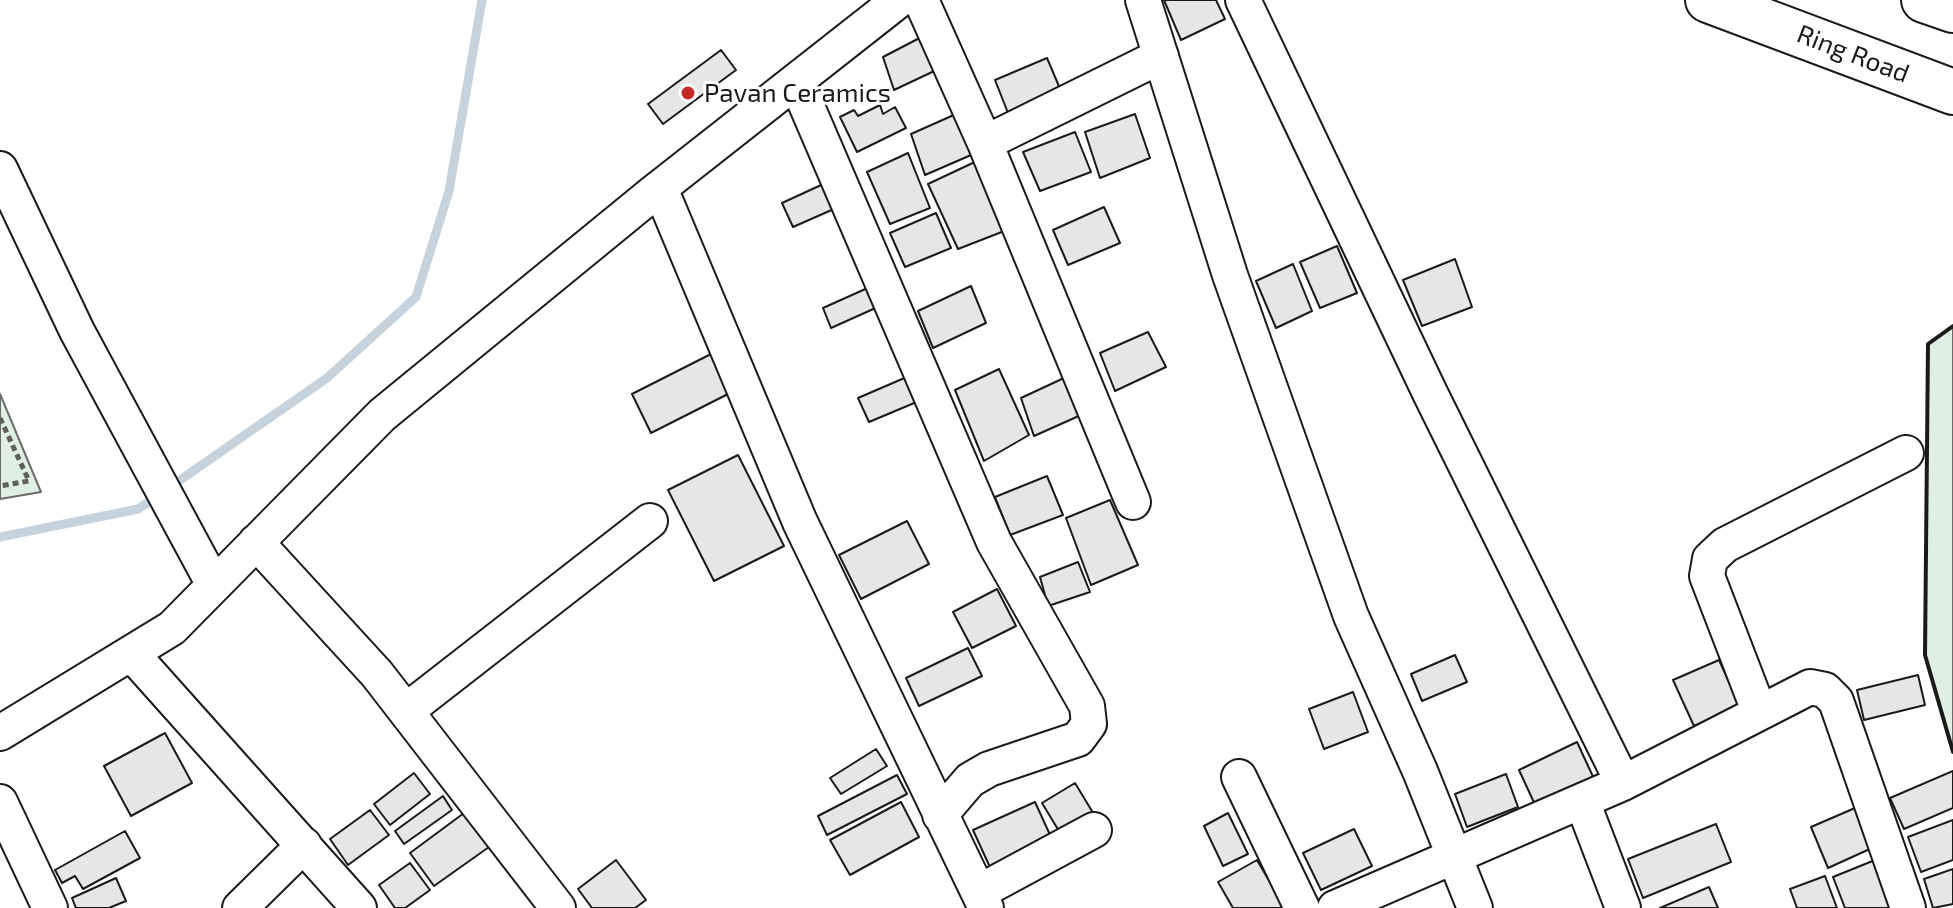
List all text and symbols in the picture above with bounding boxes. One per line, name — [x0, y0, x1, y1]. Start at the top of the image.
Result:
street label: Ring Road — [1792, 18, 1914, 90]
place label: Pavan Ceramics — [704, 77, 891, 109]
marker: Pavan Ceramics — [679, 84, 697, 102]

